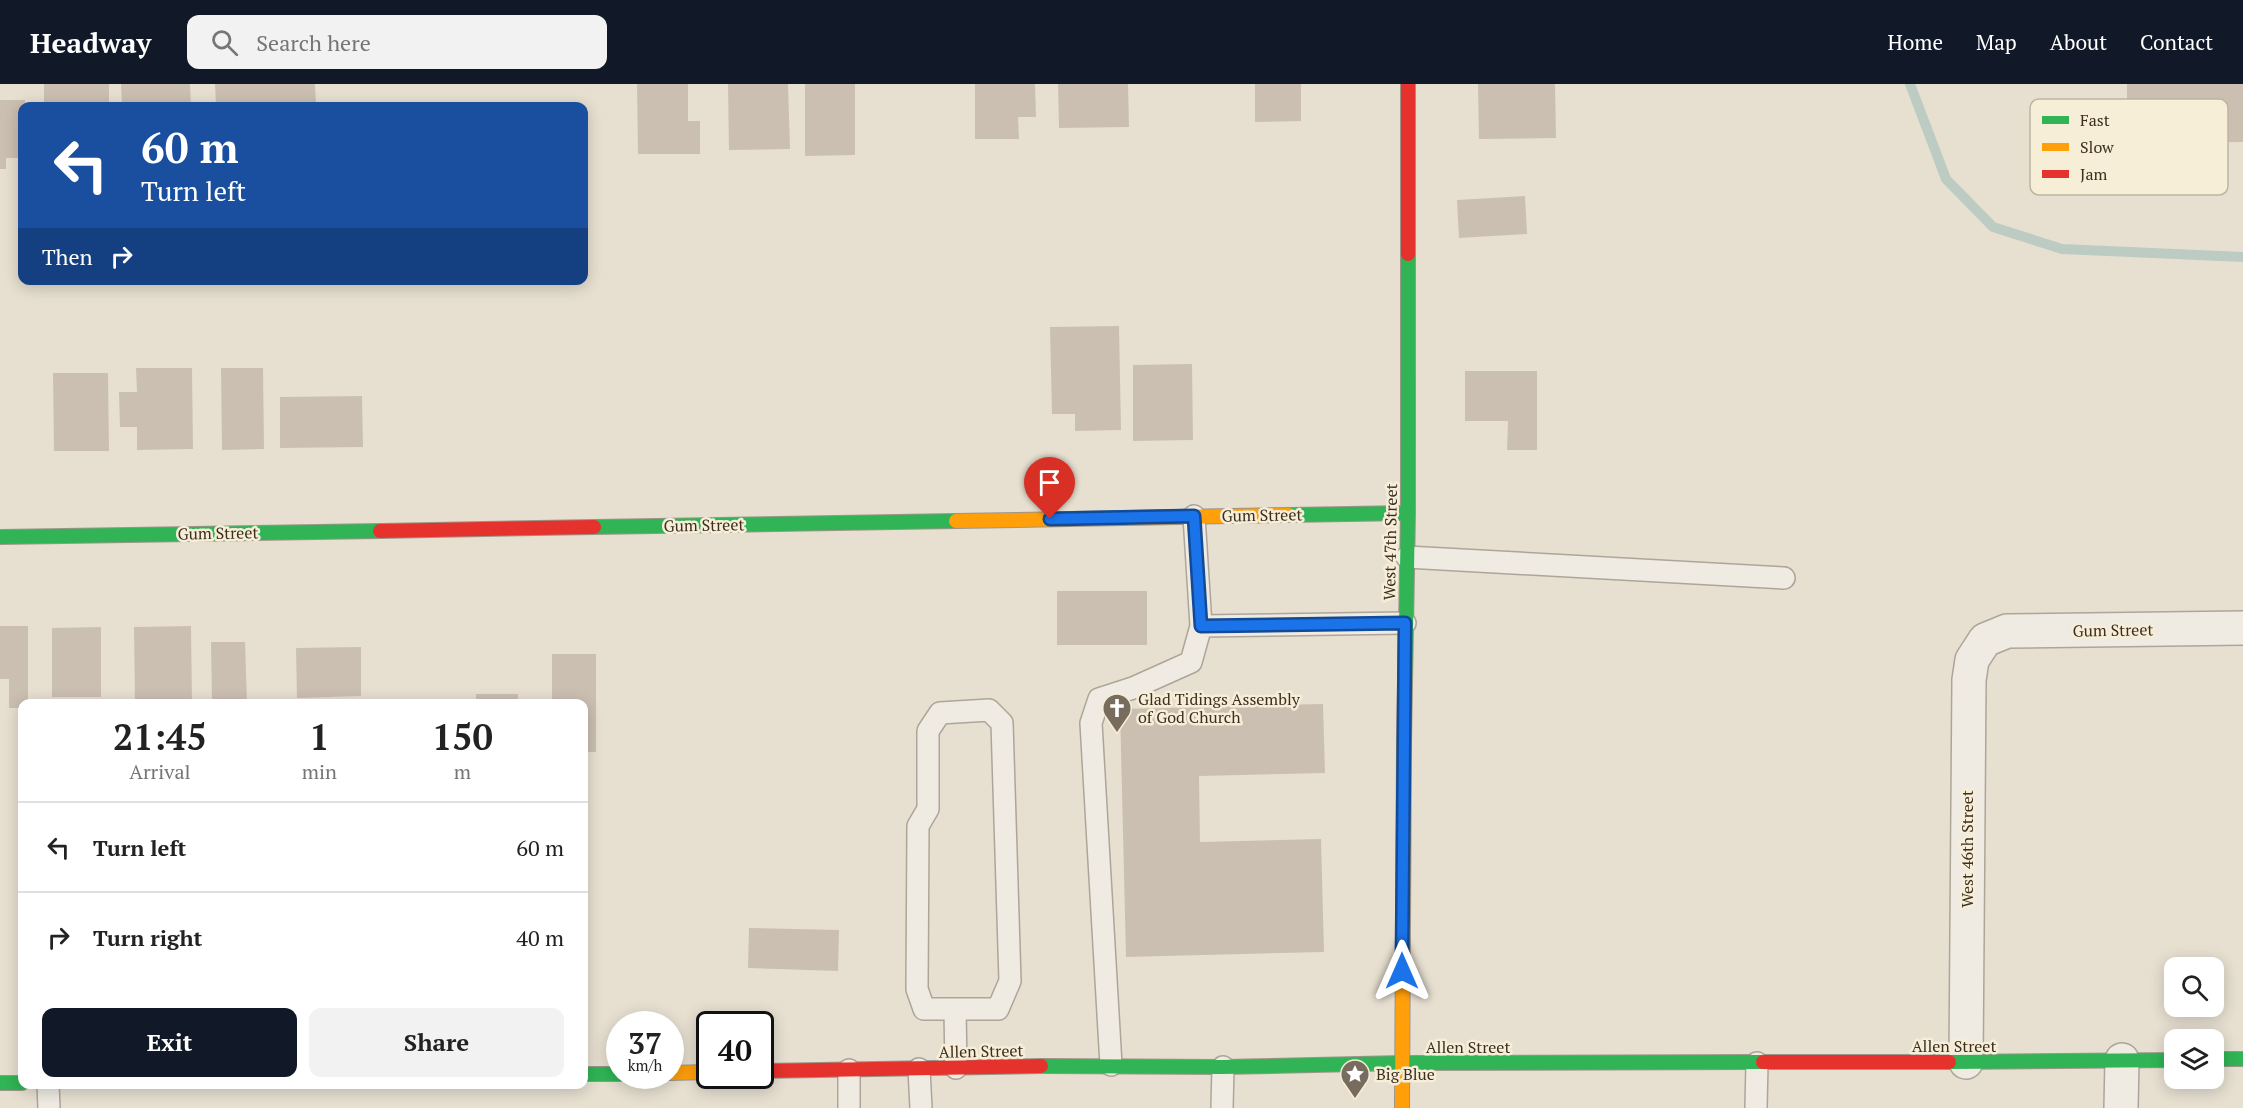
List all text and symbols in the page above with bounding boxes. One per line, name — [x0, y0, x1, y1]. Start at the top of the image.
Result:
search box — [187, 15, 607, 69]
text: Headway — [30, 24, 151, 61]
icon: search — [208, 26, 241, 59]
text: Search here — [256, 28, 371, 57]
text: Home — [1887, 28, 1943, 56]
text: Map — [1976, 28, 2017, 56]
text: About — [2050, 28, 2107, 56]
text: Contact — [2140, 28, 2213, 56]
legend — [2030, 99, 2228, 195]
text: Fast — [2080, 109, 2110, 131]
text: 60 m — [141, 119, 239, 175]
icon: left — [42, 126, 120, 204]
text: Slow — [2080, 136, 2114, 158]
text: Jam — [2080, 163, 2108, 185]
text: Turn left — [141, 173, 246, 209]
icon: right — [105, 240, 138, 273]
text: Then — [42, 242, 93, 271]
pin — [1024, 457, 1075, 519]
icon: arrive — [1033, 466, 1066, 499]
street label: West 47th Street — [1378, 483, 1402, 601]
street label: Gum Street — [1222, 503, 1303, 527]
street label: Gum Street — [664, 513, 745, 537]
street label: Gum Street — [178, 521, 259, 545]
street label: Gum Street — [2073, 618, 2154, 642]
place label: Glad Tidings Assembly of God Church — [1138, 688, 1301, 728]
church icon: Glad Tidings Assembly of God Church — [1101, 692, 1133, 734]
text: 21:45 — [113, 713, 207, 760]
text: 1 — [309, 713, 330, 760]
text: 150 — [432, 713, 493, 760]
text: Arrival — [129, 758, 191, 785]
text: min — [302, 758, 337, 785]
text: m — [454, 758, 471, 785]
street label: West 46th Street — [1956, 790, 1978, 908]
icon: left — [42, 831, 75, 864]
text: Turn left — [93, 833, 186, 862]
text: 60 m — [516, 833, 564, 862]
icon: right — [42, 921, 75, 954]
text: Turn right — [93, 923, 202, 952]
text: 40 m — [516, 923, 564, 952]
position arrow — [1370, 939, 1434, 1003]
map controls — [2164, 957, 2224, 1089]
button: search — [2164, 957, 2224, 1017]
button: Exit — [42, 1008, 297, 1077]
button: Share — [309, 1008, 564, 1077]
speed limit sign: 40 — [696, 1011, 774, 1089]
text: 37 — [628, 1023, 662, 1063]
button: layers — [2164, 1029, 2224, 1089]
street label: Allen Street — [1912, 1035, 1996, 1057]
street label: Allen Street — [1426, 1036, 1510, 1058]
street label: Allen Street — [938, 1039, 1024, 1063]
text: km/h — [628, 1055, 662, 1075]
place icon: Big Blue — [1339, 1058, 1371, 1100]
place label: Big Blue — [1376, 1063, 1435, 1085]

